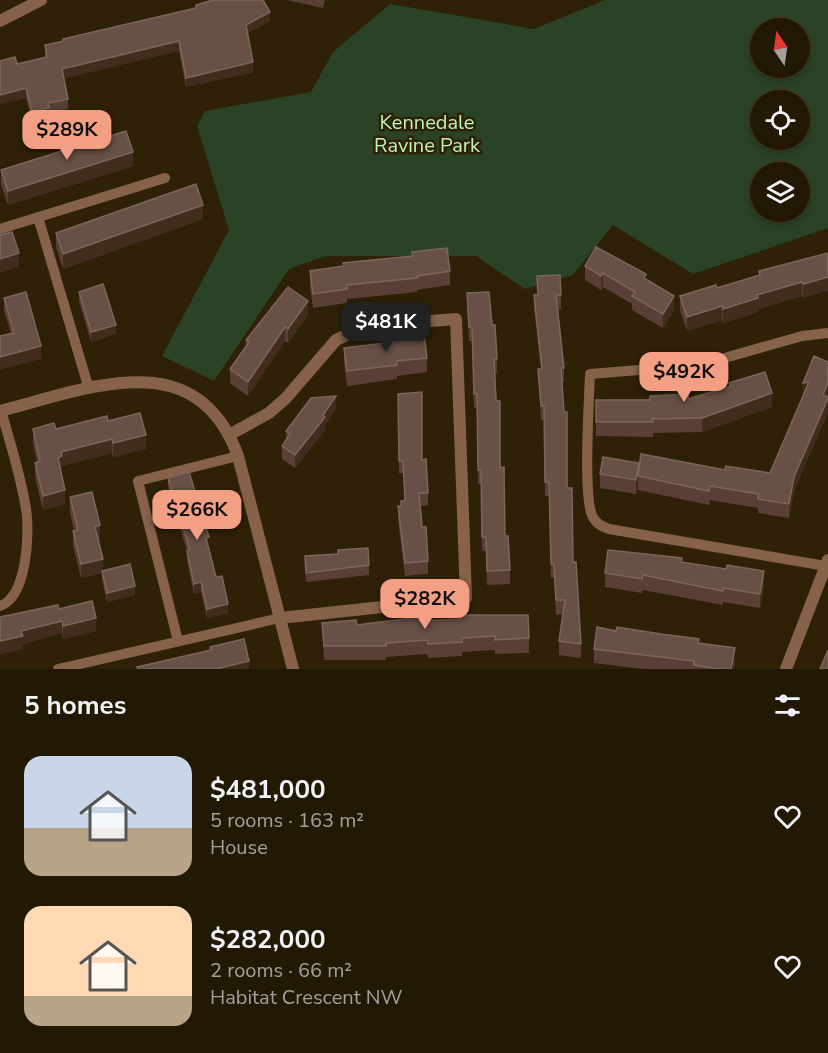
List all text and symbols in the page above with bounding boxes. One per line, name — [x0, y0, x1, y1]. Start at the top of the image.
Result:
north arrow — [750, 18, 810, 78]
map controls — [750, 18, 810, 222]
button: locate — [750, 90, 810, 150]
park label: Kennedale Ravine Park — [374, 109, 481, 159]
pin: $289K — [25, 110, 109, 161]
text: $289K — [36, 116, 98, 143]
button: layers — [750, 162, 810, 222]
pin: $481K — [344, 302, 428, 353]
text: $481K — [355, 308, 417, 335]
pin: $492K — [642, 352, 726, 403]
text: $492K — [653, 358, 715, 385]
pin: $266K — [155, 490, 239, 541]
text: $266K — [166, 496, 228, 523]
pin: $282K — [383, 579, 467, 630]
text: $282K — [394, 585, 456, 612]
text: 5 homes — [24, 688, 126, 723]
icon: filters — [771, 689, 804, 722]
text: $481,000 — [210, 772, 326, 807]
icon: home — [72, 780, 144, 852]
icon: heart — [771, 800, 804, 833]
text: 5 rooms · 163 m² — [210, 807, 364, 834]
text: House — [210, 834, 268, 861]
text: $282,000 — [210, 922, 326, 957]
icon: home — [72, 930, 144, 1002]
icon: heart — [771, 950, 804, 983]
text: 2 rooms · 66 m² — [210, 957, 352, 984]
text: Habitat Crescent NW — [210, 984, 403, 1011]

